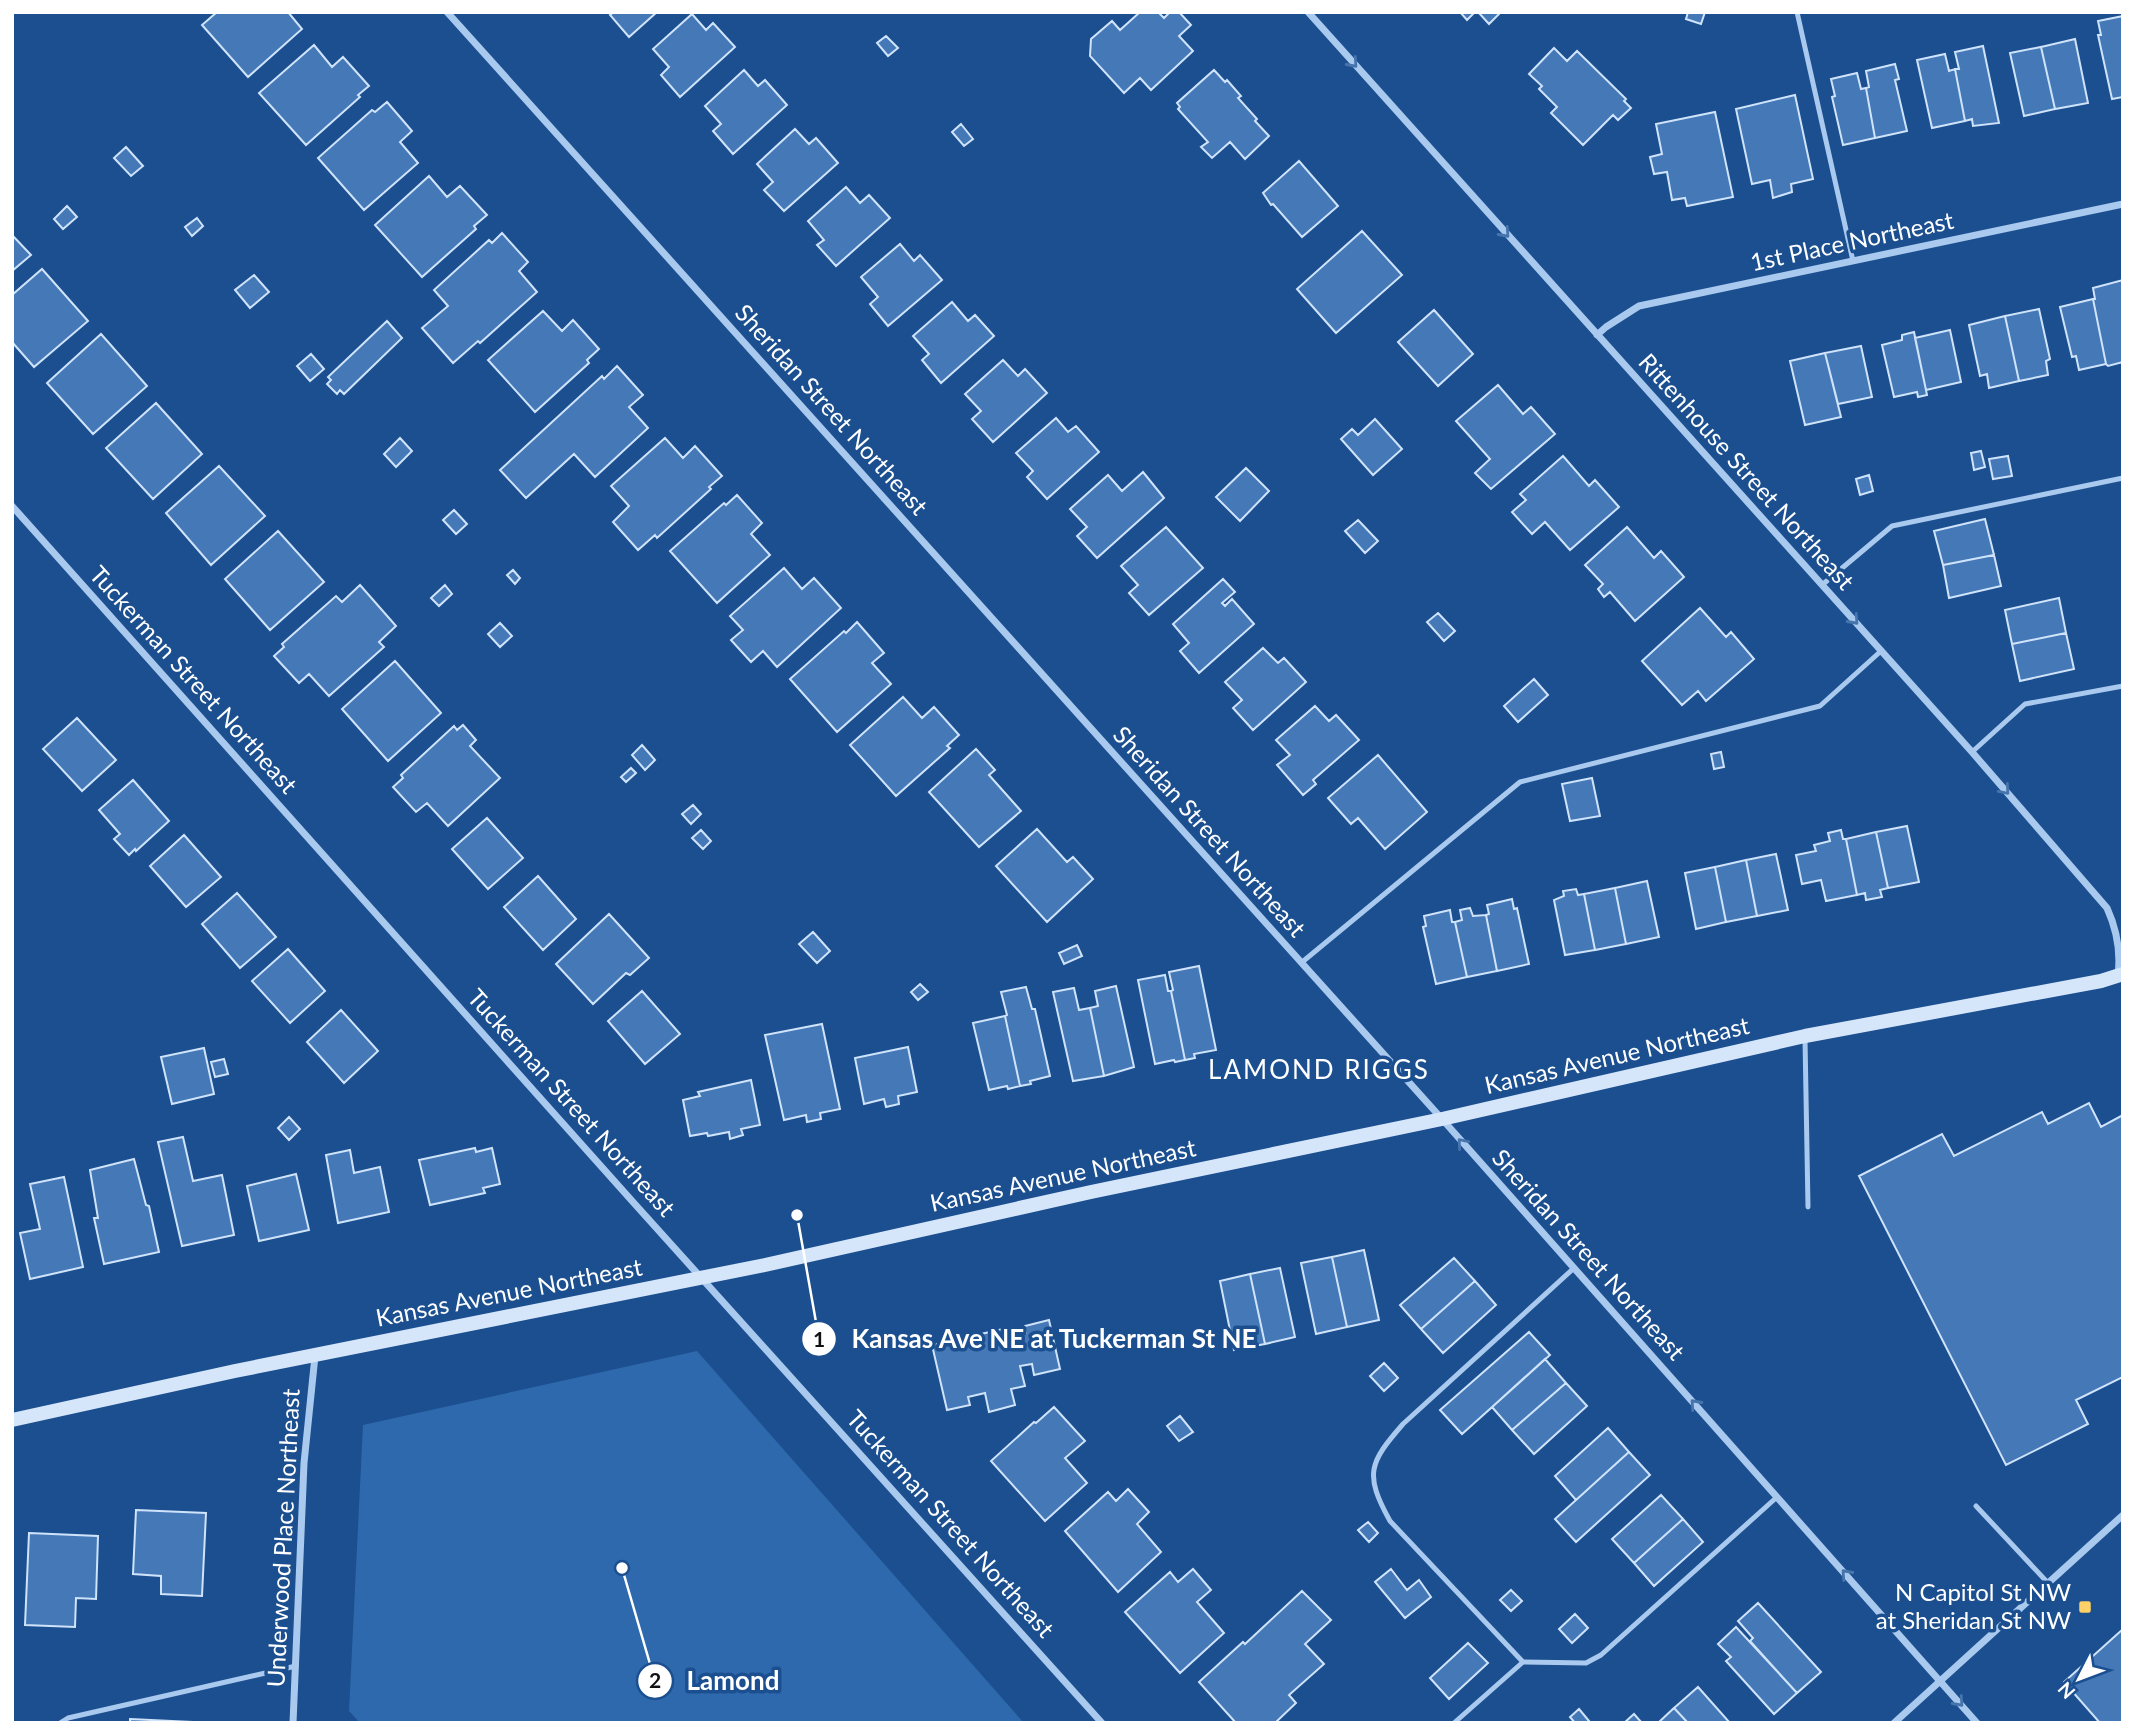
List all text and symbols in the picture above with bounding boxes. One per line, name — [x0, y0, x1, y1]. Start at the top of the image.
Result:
one-way arrow — [1345, 55, 1357, 68]
street label: 1st Place Northeast — [1747, 205, 1956, 276]
one-way arrow — [1497, 224, 1509, 237]
street label: Sheridan Street Northeast — [730, 298, 935, 521]
street label: Rittenhouse Street Northeast — [1633, 347, 1861, 595]
street label: Tuckerman Street Northeast — [84, 559, 304, 799]
one-way arrow — [1846, 612, 1858, 625]
street label: Sheridan Street Northeast — [1108, 720, 1313, 943]
one-way arrow — [1997, 782, 2009, 795]
street label: Tuckerman Street Northeast — [462, 982, 682, 1222]
street label: Kansas Avenue Northeast — [1482, 1010, 1752, 1099]
district label: LAMOND RIGGS — [1208, 1053, 1430, 1085]
street label: Kansas Avenue Northeast — [927, 1132, 1198, 1217]
one-way arrow — [1458, 1138, 1470, 1151]
street label: Sheridan Street Northeast — [1487, 1143, 1692, 1366]
street label: Kansas Avenue Northeast — [373, 1251, 645, 1332]
callout: Kansas Ave NE at Tuckerman St NE — [802, 1316, 1271, 1363]
text: Kansas Ave NE at Tuckerman St NE — [852, 1322, 1256, 1354]
text: 1 — [813, 1326, 825, 1351]
street label: Underwood Place Northeast — [260, 1388, 305, 1688]
one-way arrow — [1690, 1400, 1703, 1413]
street label: Tuckerman Street Northeast — [841, 1403, 1061, 1643]
one-way arrow — [1842, 1570, 1854, 1583]
place label: N Capitol St NW at Sheridan St NW — [1876, 1577, 2071, 1634]
marker: N Capitol St NW at Sheridan St NW — [2077, 1599, 2093, 1615]
north arrow — [2044, 1644, 2114, 1714]
callout: Lamond — [637, 1657, 793, 1704]
text: Lamond — [687, 1664, 779, 1696]
text: 2 — [649, 1667, 661, 1692]
text: N — [2053, 1678, 2079, 1704]
one-way arrow — [1950, 1694, 1963, 1707]

